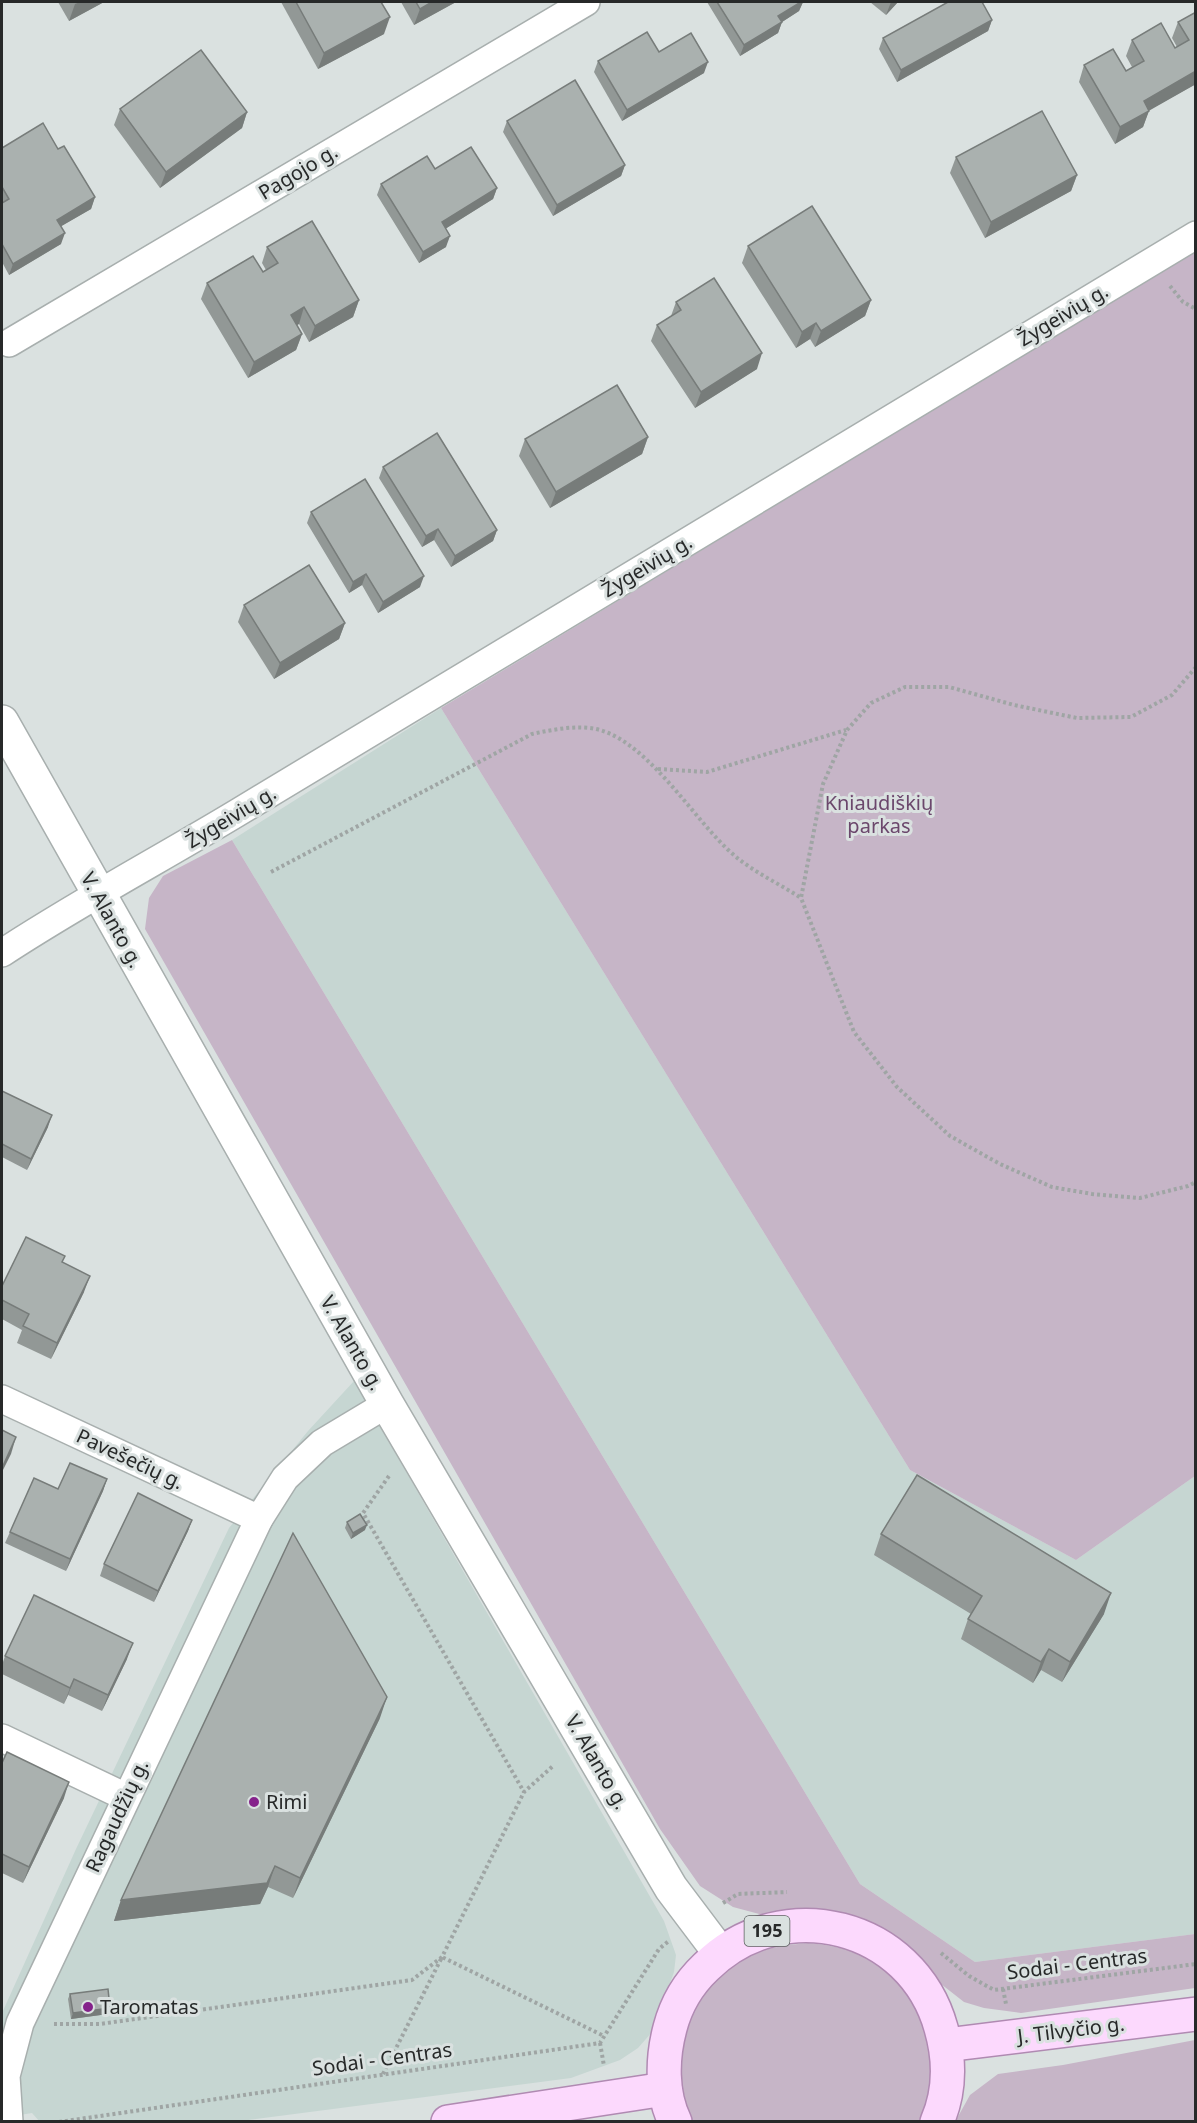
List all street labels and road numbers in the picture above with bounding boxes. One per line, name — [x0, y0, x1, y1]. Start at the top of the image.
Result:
street label: Pagojo g. — [253, 137, 342, 206]
street label: Žygeivių g. — [1013, 277, 1113, 352]
street label: Žygeivių g. — [597, 528, 697, 603]
street label: Žygeivių g. — [181, 779, 281, 854]
street label: V. Alanto g. — [75, 867, 150, 972]
street label: V. Alanto g. — [314, 1290, 390, 1395]
street label: Pavešečių g. — [72, 1422, 188, 1495]
street label: V. Alanto g. — [559, 1709, 635, 1814]
street label: Ragaudžių g. — [79, 1755, 154, 1877]
road number: 195 — [744, 1916, 789, 1946]
street label: Sodai - Centras — [1005, 1942, 1148, 1985]
street label: J. Tilvyčio g. — [1014, 2010, 1126, 2050]
street label: Sodai - Centras — [310, 2035, 454, 2082]

